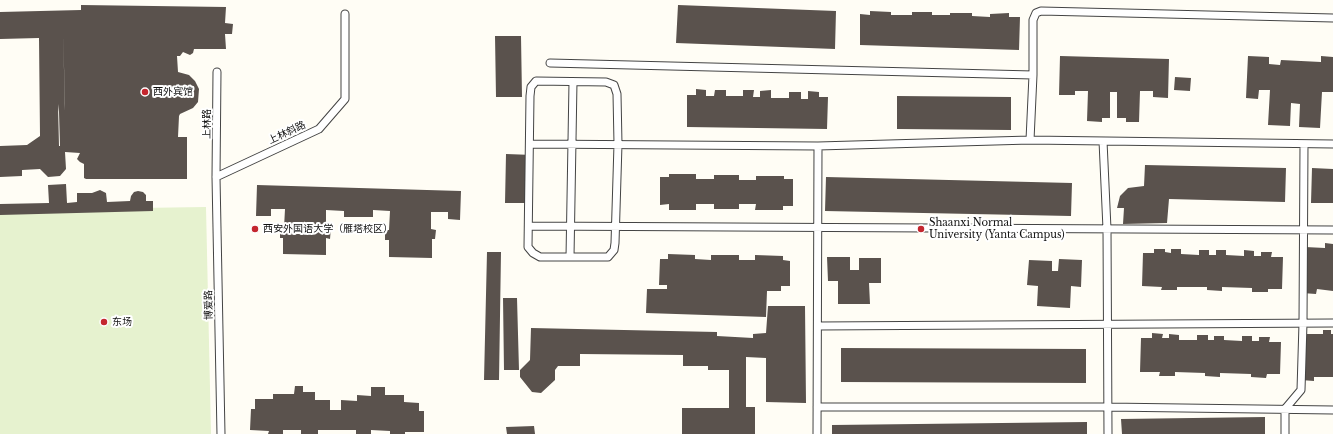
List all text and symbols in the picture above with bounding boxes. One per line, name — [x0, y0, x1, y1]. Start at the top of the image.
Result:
place label: 西外宾馆 — [153, 86, 193, 98]
marker: 西外宾馆 — [140, 87, 150, 97]
street label: 上林路 — [201, 109, 213, 139]
street label: 上林斜路 — [266, 119, 308, 147]
place label: Shaanxi Normal University (Yanta Campus) — [929, 217, 1065, 240]
place label: 西安外国语大学（雁塔校区） — [263, 223, 393, 235]
marker: 西安外国语大学（雁塔校区） — [250, 224, 260, 234]
marker: Shaanxi Normal University (Yanta Campus) — [916, 224, 926, 234]
street label: 博爱路 — [203, 290, 215, 320]
place label: 东场 — [112, 316, 132, 328]
marker: 东场 — [99, 317, 109, 327]

